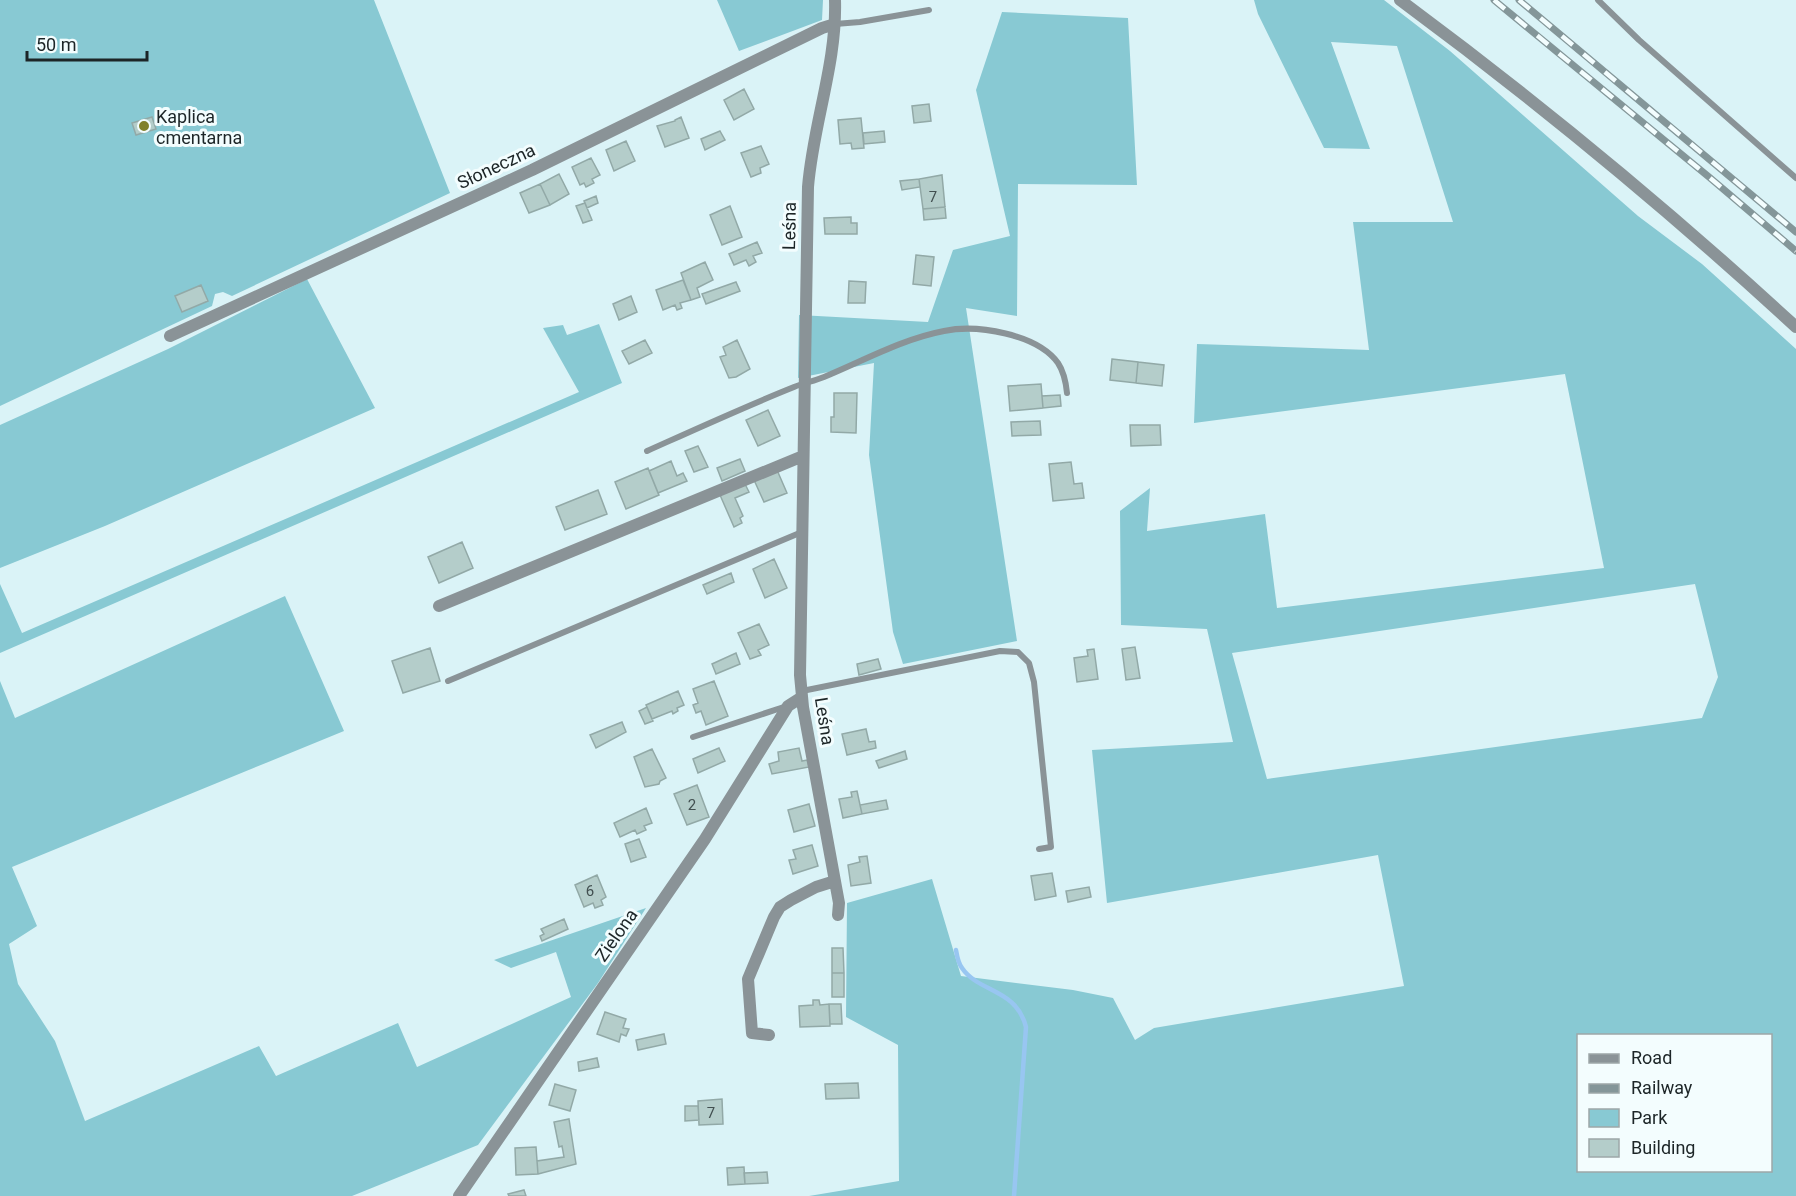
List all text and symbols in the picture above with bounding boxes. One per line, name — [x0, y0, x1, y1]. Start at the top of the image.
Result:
scale bar — [27, 24, 147, 62]
text: 50 m — [36, 34, 76, 55]
place label: Kaplica cmentarna — [156, 106, 242, 148]
marker: Kaplica cmentarna — [137, 119, 151, 133]
street label: Słoneczna — [454, 139, 538, 193]
house number: 7 — [929, 188, 937, 206]
street label: Leśna — [778, 202, 800, 250]
street label: Leśna — [811, 696, 839, 746]
house number: 2 — [688, 796, 696, 814]
house number: 6 — [586, 882, 594, 900]
street label: Zielona — [590, 905, 642, 965]
legend — [1577, 1034, 1772, 1172]
text: Road — [1631, 1047, 1672, 1068]
text: Railway — [1631, 1077, 1693, 1098]
house number: 7 — [707, 1104, 715, 1122]
text: Park — [1631, 1107, 1668, 1128]
text: Building — [1631, 1137, 1695, 1158]

